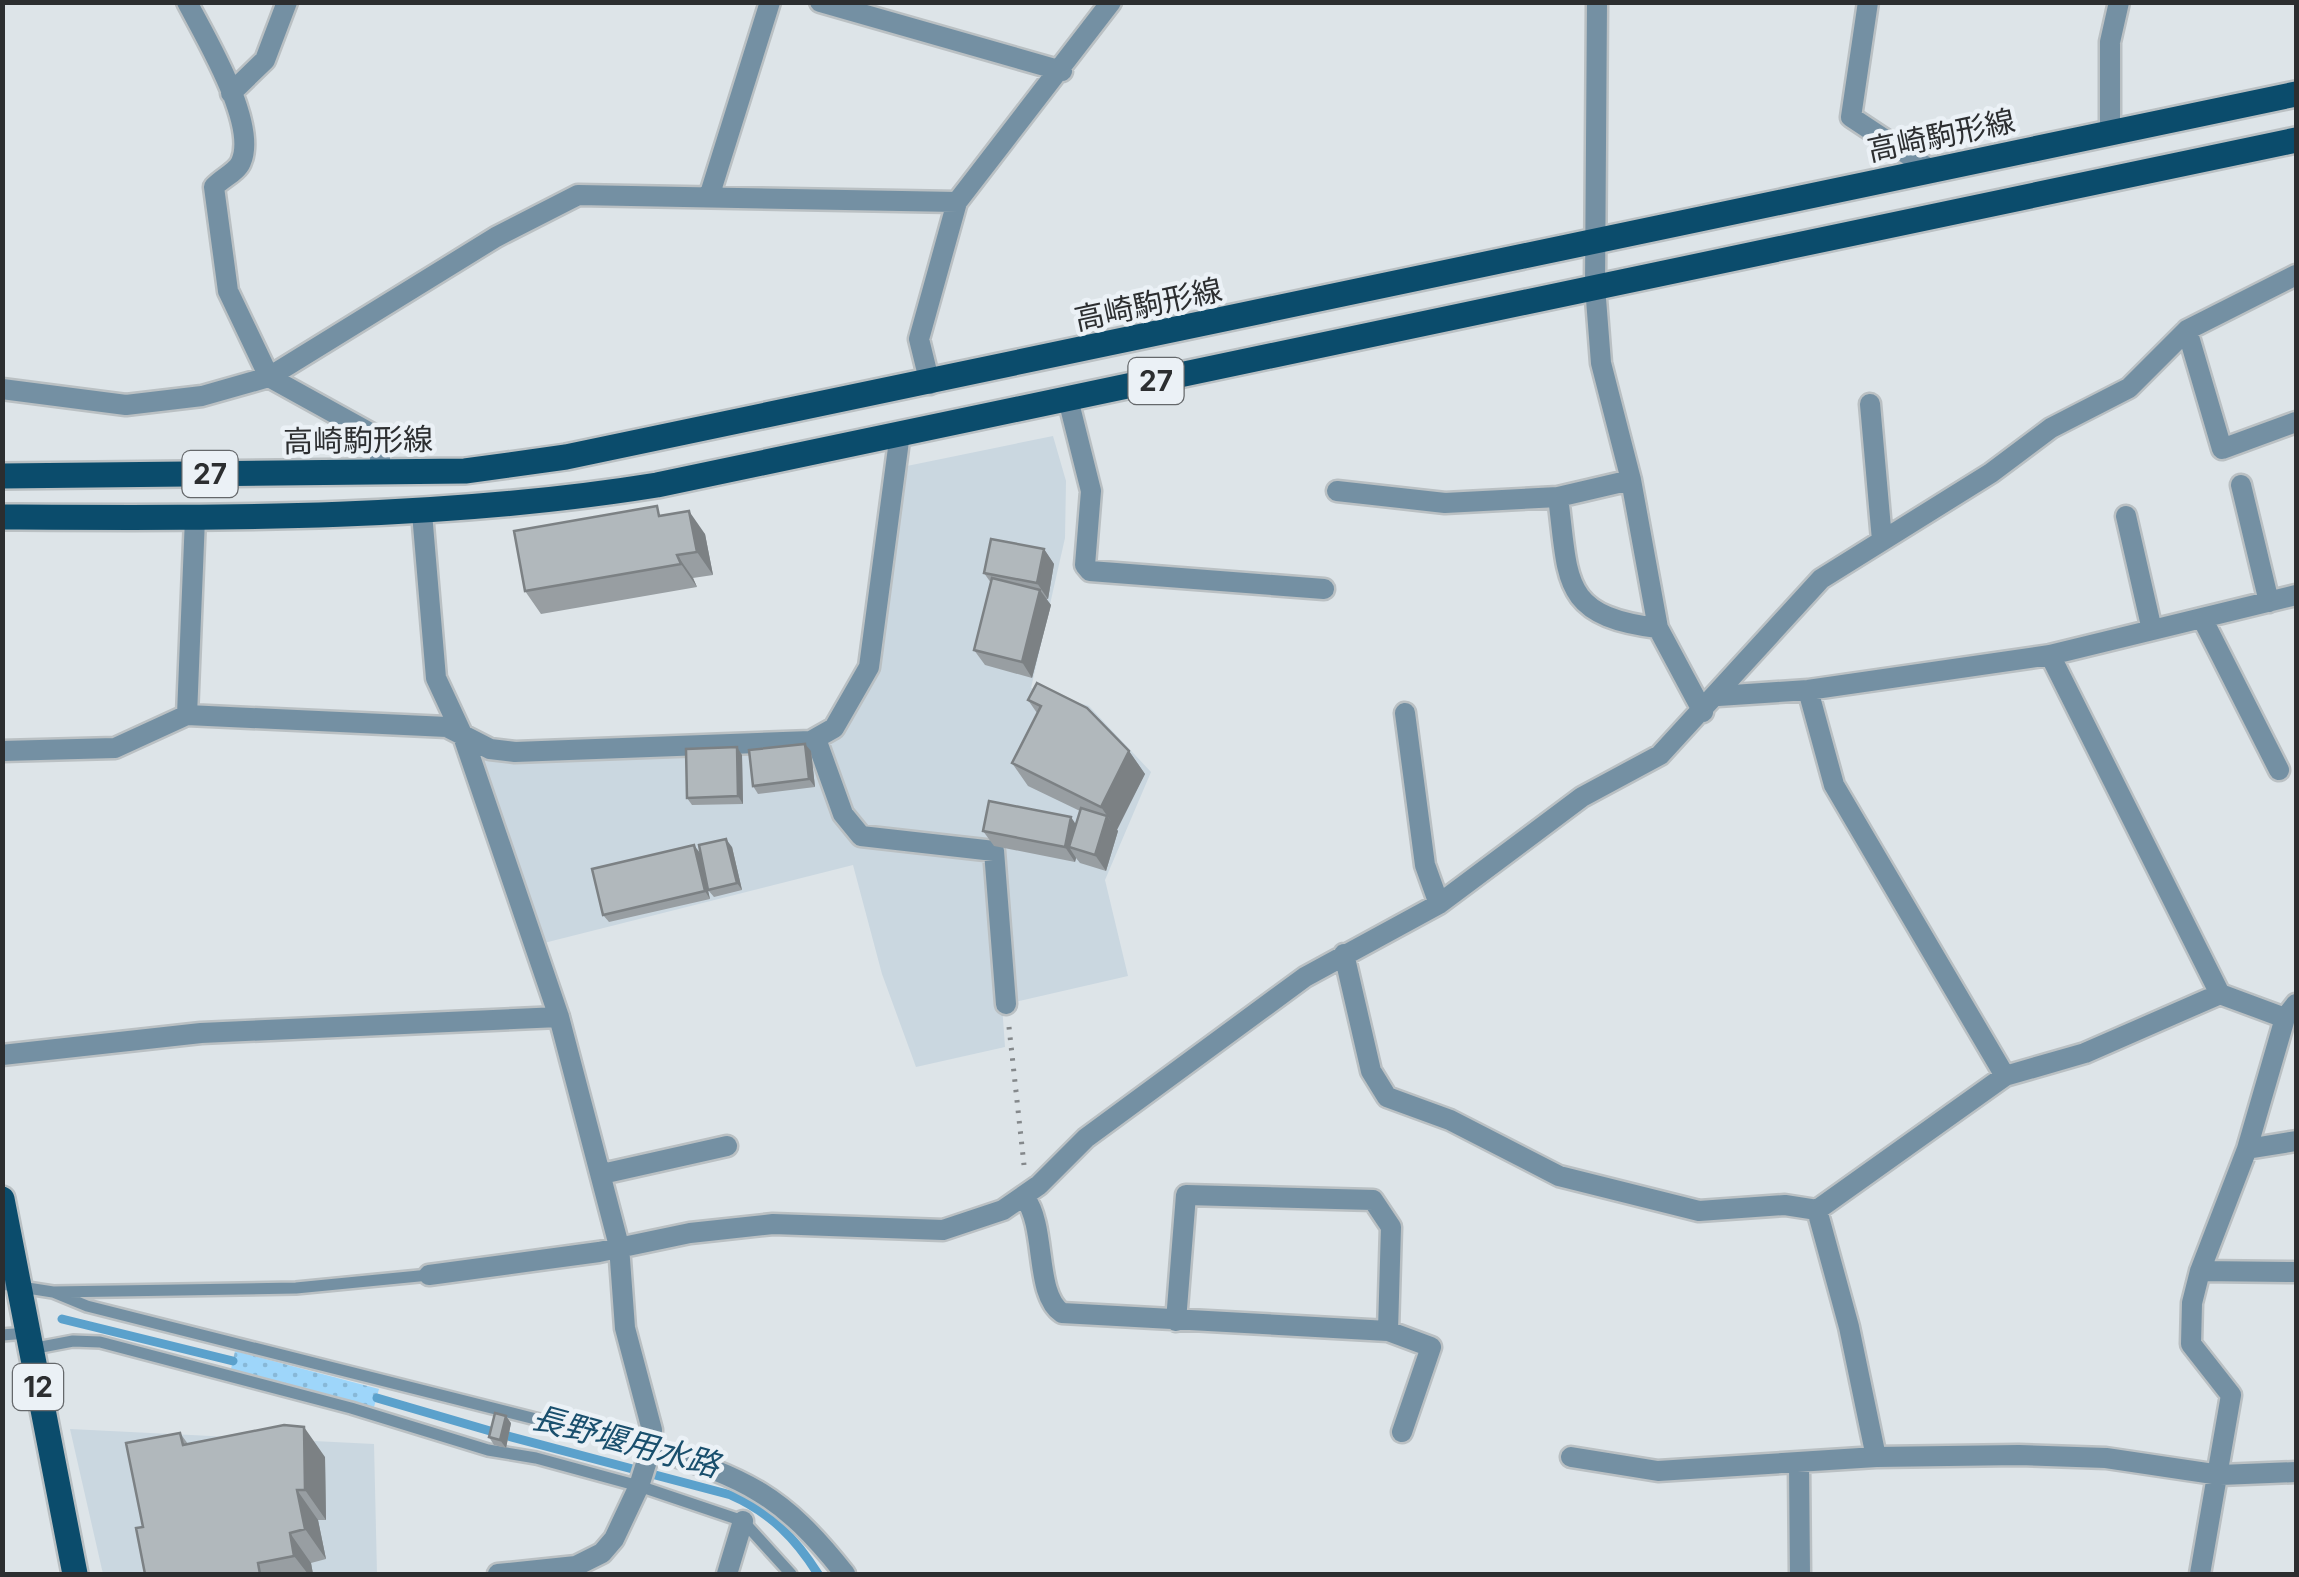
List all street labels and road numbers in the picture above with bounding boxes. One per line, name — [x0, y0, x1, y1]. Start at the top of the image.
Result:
street label: 高崎駒形線 — [1864, 102, 2018, 168]
street label: 高崎駒形線 — [1071, 271, 1225, 337]
road number: 27 — [1128, 358, 1184, 404]
street label: 高崎駒形線 — [283, 421, 433, 459]
road number: 27 — [182, 451, 238, 497]
road number: 12 — [13, 1364, 63, 1410]

